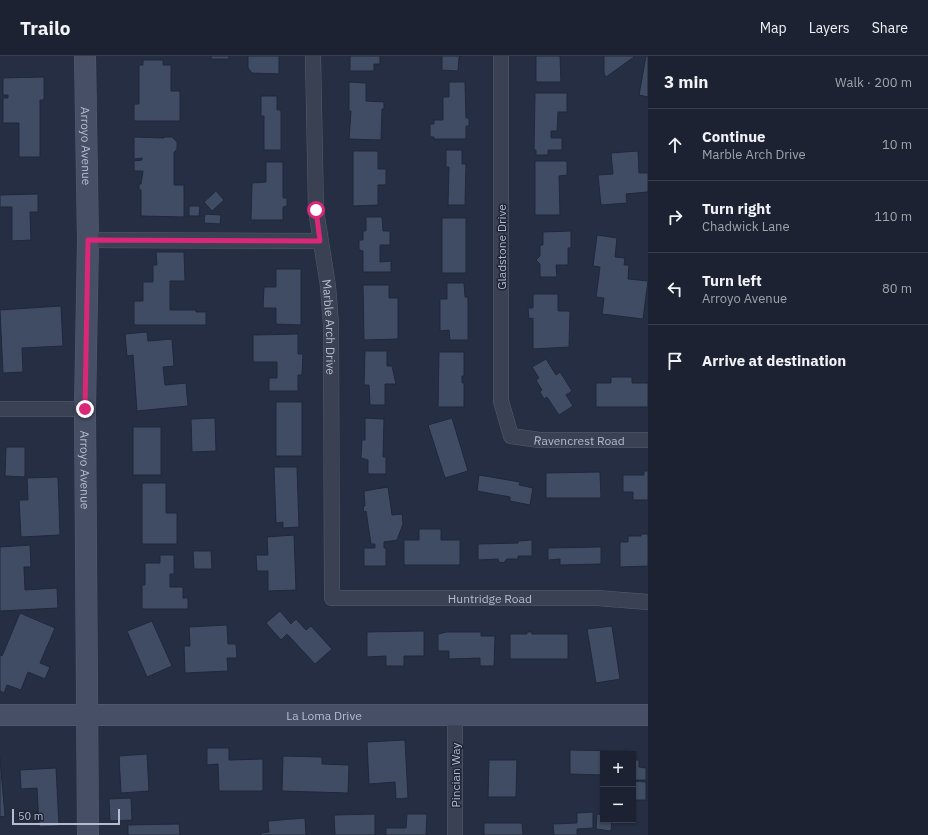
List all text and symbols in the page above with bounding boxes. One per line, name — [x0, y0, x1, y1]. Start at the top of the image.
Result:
text: Trailo — [20, 16, 70, 40]
text: Map — [760, 19, 787, 37]
text: Layers — [809, 19, 850, 37]
text: Share — [872, 19, 908, 37]
text: 3 min — [664, 71, 708, 93]
text: Walk · 200 m — [835, 74, 912, 91]
street label: Arroyo Avenue — [78, 106, 95, 186]
text: Continue — [702, 127, 766, 146]
icon: ahead — [664, 134, 686, 156]
text: 10 m — [882, 136, 912, 153]
text: Marble Arch Drive — [702, 146, 806, 163]
text: Turn right — [702, 199, 771, 218]
route start — [307, 201, 325, 219]
street label: Gladstone Drive — [494, 204, 509, 290]
icon: right — [664, 206, 686, 228]
text: 110 m — [874, 208, 912, 225]
text: Chadwick Lane — [702, 218, 790, 235]
text: Turn left — [702, 271, 762, 290]
street label: Marble Arch Drive — [320, 278, 339, 375]
icon: left — [664, 278, 686, 300]
text: 80 m — [882, 280, 912, 297]
text: Arroyo Avenue — [702, 290, 787, 307]
icon: arrive — [664, 350, 686, 372]
text: Arrive at destination — [702, 351, 846, 370]
route end — [76, 400, 94, 418]
street label: Arroyo Avenue — [78, 431, 93, 510]
street label: Ravencrest Road — [533, 432, 625, 448]
street label: Huntridge Road — [448, 591, 532, 606]
street label: La Loma Drive — [286, 708, 362, 723]
street label: Pincian Way — [448, 742, 463, 808]
map controls — [600, 751, 636, 823]
button: + — [600, 751, 636, 787]
button: − — [600, 787, 636, 823]
scale bar — [12, 807, 120, 826]
text: 50 m — [18, 809, 43, 823]

